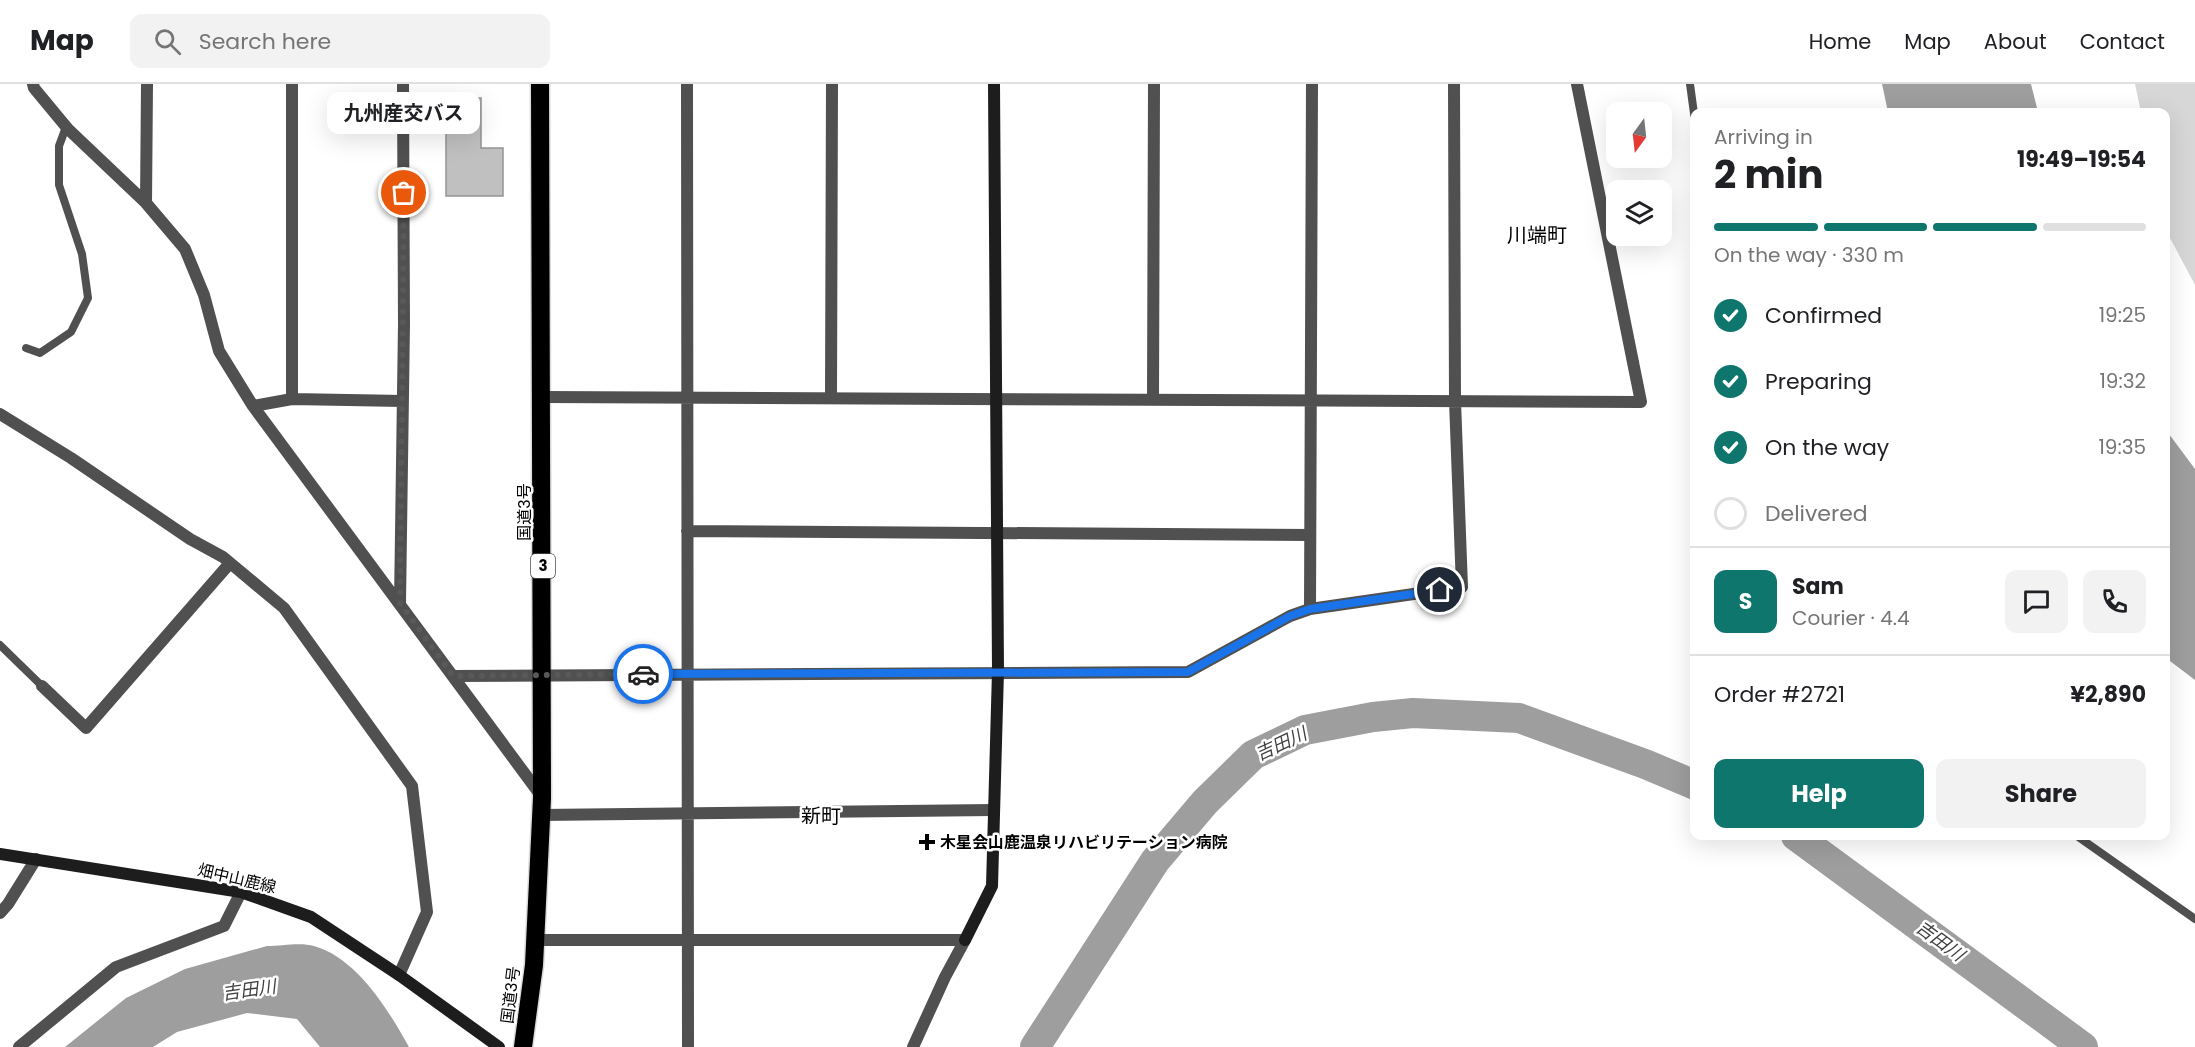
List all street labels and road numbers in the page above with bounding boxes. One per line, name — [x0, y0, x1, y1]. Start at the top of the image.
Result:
street label: 国道3号 — [513, 483, 536, 541]
road number: 3 — [531, 554, 555, 578]
street label: 畑中山鹿線 — [195, 858, 278, 899]
street label: 国道3号 — [496, 965, 525, 1025]

